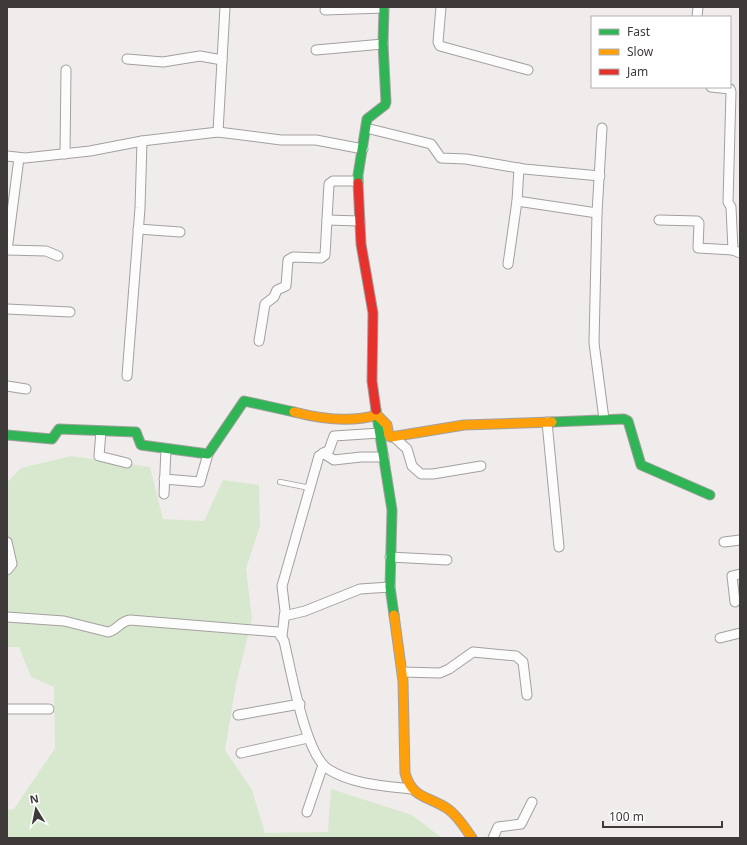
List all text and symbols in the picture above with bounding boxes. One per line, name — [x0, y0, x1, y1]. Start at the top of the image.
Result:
legend — [591, 16, 731, 88]
text: Fast — [627, 23, 651, 40]
text: Slow — [627, 43, 654, 60]
text: Jam — [626, 63, 648, 80]
north arrow — [16, 789, 56, 829]
text: N — [28, 790, 40, 807]
scale bar — [603, 803, 722, 829]
text: 100 m — [609, 808, 644, 825]

